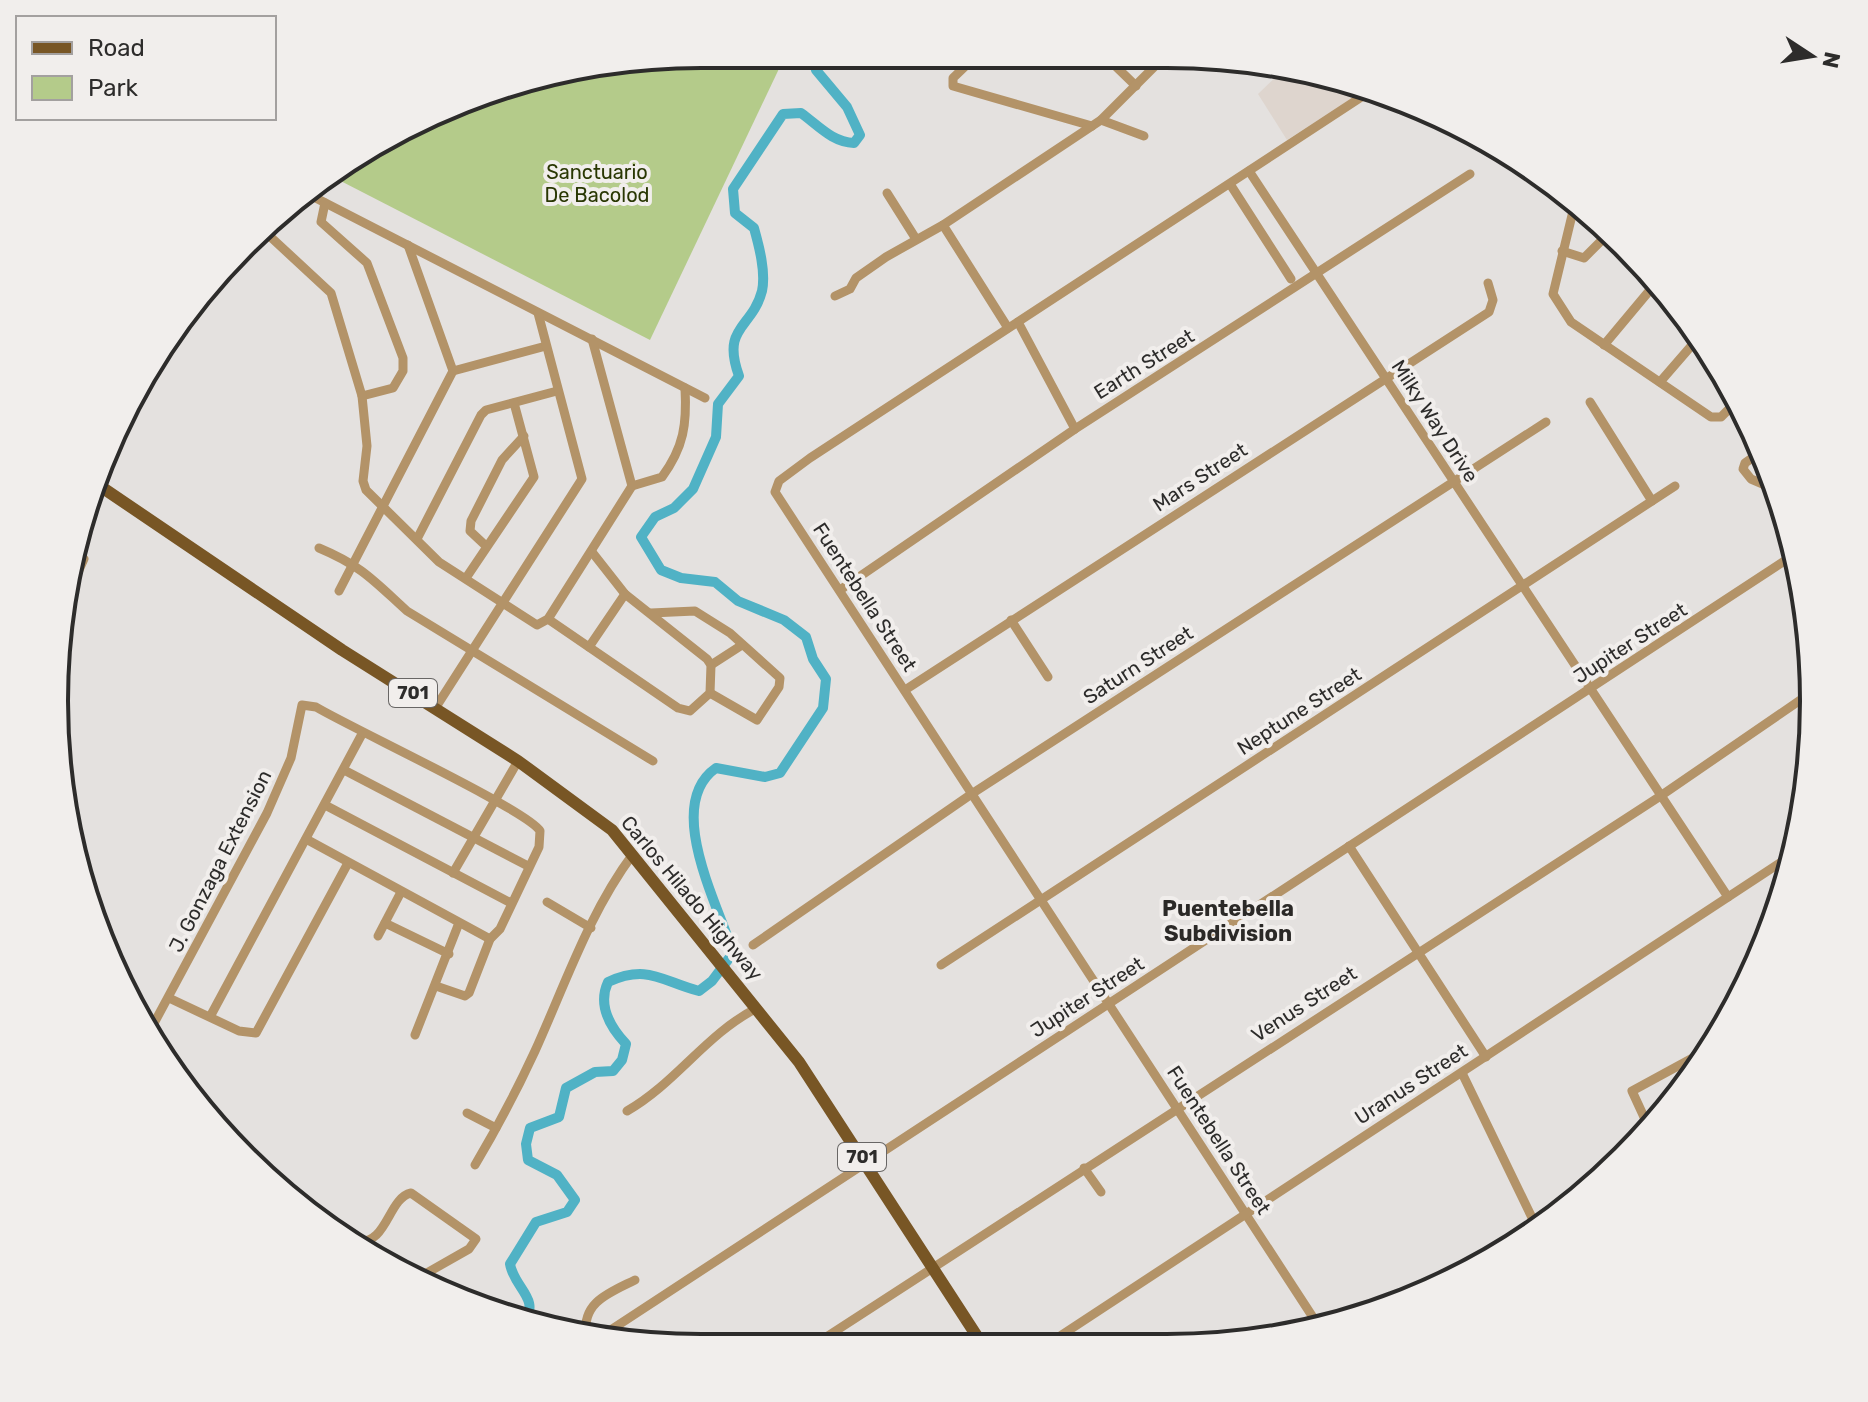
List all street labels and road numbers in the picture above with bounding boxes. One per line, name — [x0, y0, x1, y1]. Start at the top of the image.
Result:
street label: Earth Street — [1090, 324, 1199, 404]
street label: Milky Way Drive — [1387, 355, 1483, 487]
street label: Mars Street — [1148, 438, 1252, 516]
street label: Fuentebella Street — [808, 518, 922, 676]
street label: Jupiter Street — [1569, 597, 1691, 689]
street label: Saturn Street — [1079, 621, 1197, 709]
street label: Neptune Street — [1233, 662, 1366, 760]
road number: 701 — [389, 679, 437, 707]
street label: J. Gonzaga Extension — [164, 766, 276, 956]
street label: Carlos Hilado Highway — [616, 811, 768, 985]
street label: Jupiter Street — [1026, 951, 1148, 1043]
street label: Venus Street — [1247, 961, 1361, 1047]
street label: Uranus Street — [1350, 1039, 1472, 1129]
street label: Fuentebella Street — [1162, 1061, 1276, 1219]
road number: 701 — [838, 1143, 886, 1171]

